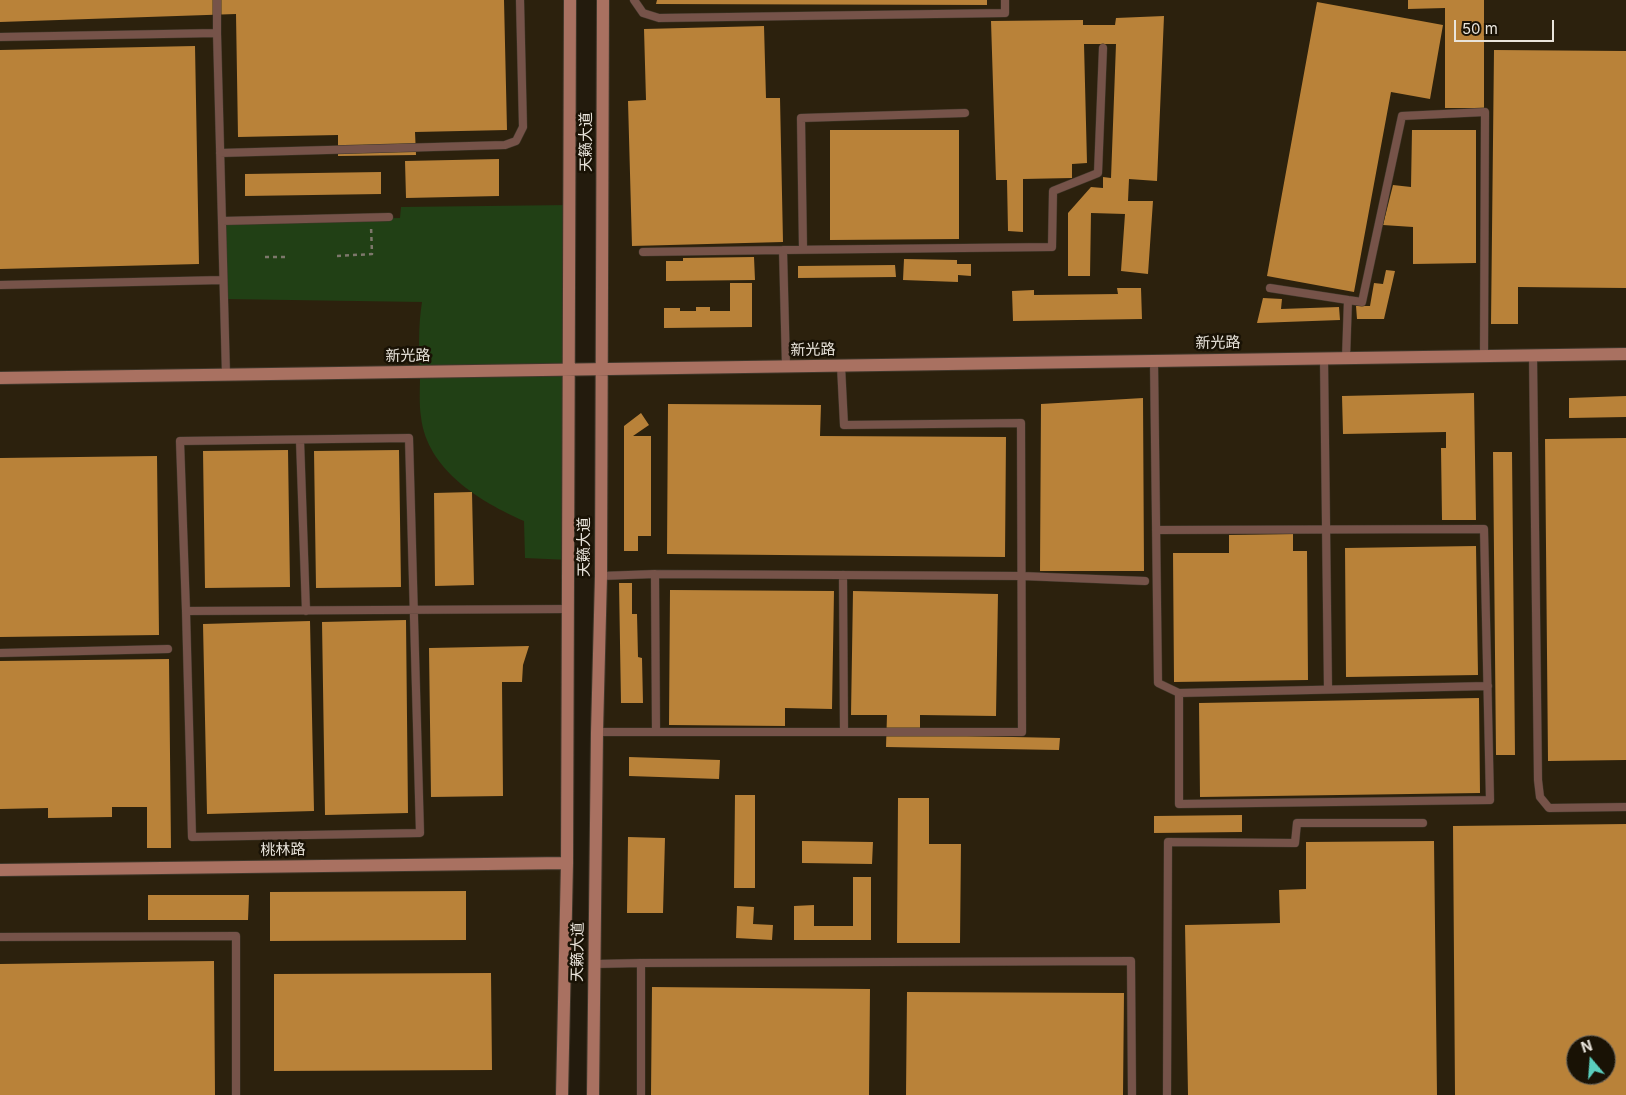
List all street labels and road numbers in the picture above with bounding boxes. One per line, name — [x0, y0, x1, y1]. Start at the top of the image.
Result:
street label: 天籁大道 — [577, 112, 595, 172]
street label: 新光路 — [1195, 334, 1241, 352]
street label: 新光路 — [790, 341, 836, 359]
street label: 新光路 — [385, 347, 431, 365]
street label: 天籁大道 — [575, 517, 593, 577]
street label: 桃林路 — [260, 841, 306, 859]
street label: 天籁大道 — [568, 922, 588, 982]

